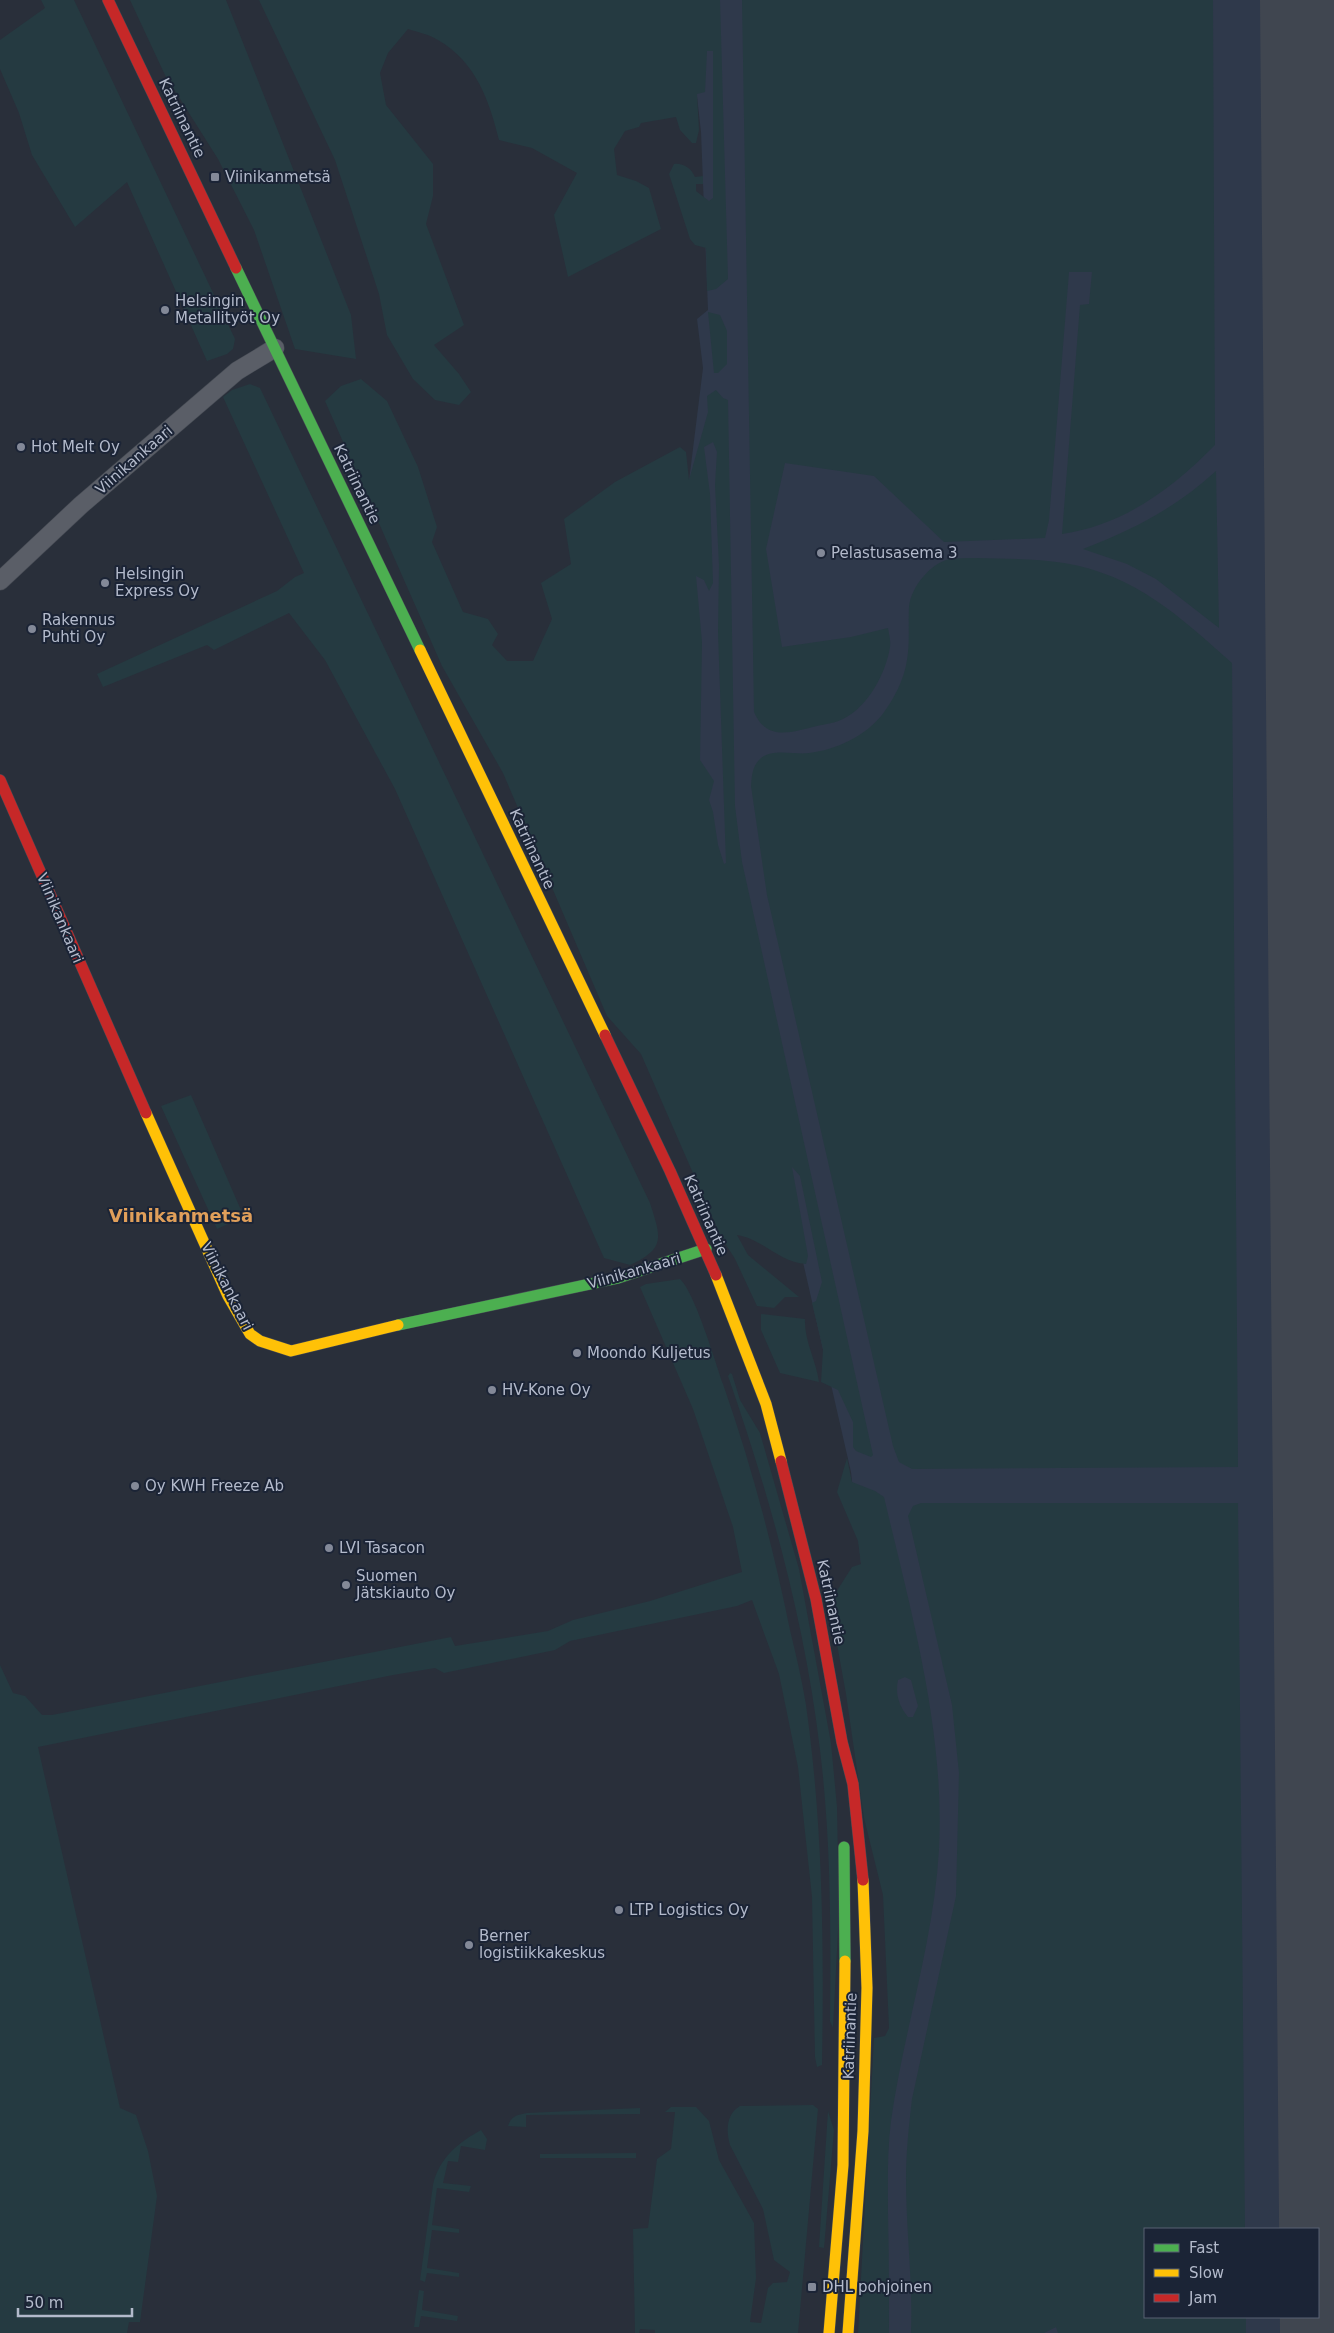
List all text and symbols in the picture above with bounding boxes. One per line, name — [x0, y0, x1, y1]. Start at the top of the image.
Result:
street label: Katriinantie — [155, 75, 209, 161]
place label: Viinikanmetsä — [225, 168, 331, 186]
marker: Viinikanmetsä — [209, 171, 221, 183]
place label: Helsingin Metallityöt Oy — [175, 292, 280, 327]
marker: Helsingin Metallityöt Oy — [159, 304, 171, 316]
street label: Viinikankaari — [92, 422, 176, 498]
place label: Hot Melt Oy — [31, 438, 120, 456]
marker: Hot Melt Oy — [15, 441, 27, 453]
street label: Katriinantie — [330, 441, 384, 527]
place label: Pelastusasema 3 — [831, 544, 957, 562]
marker: Pelastusasema 3 — [815, 547, 827, 559]
place label: Helsingin Express Oy — [115, 565, 199, 600]
marker: Helsingin Express Oy — [99, 577, 111, 589]
place label: Rakennus Puhti Oy — [42, 611, 115, 646]
marker: Rakennus Puhti Oy — [26, 623, 38, 635]
street label: Katriinantie — [506, 806, 558, 892]
street label: Viinikankaari — [33, 870, 87, 966]
street label: Katriinantie — [680, 1172, 732, 1258]
district label: Viinikanmetsä — [109, 1205, 253, 1226]
street label: Viinikankaari — [197, 1239, 257, 1333]
street label: Viinikankaari — [585, 1249, 683, 1293]
place label: Moondo Kuljetus — [587, 1344, 711, 1362]
marker: Moondo Kuljetus — [571, 1347, 583, 1359]
place label: HV-Kone Oy — [502, 1381, 591, 1399]
marker: HV-Kone Oy — [486, 1384, 498, 1396]
place label: Oy KWH Freeze Ab — [145, 1477, 284, 1495]
marker: Oy KWH Freeze Ab — [129, 1480, 141, 1492]
place label: LVI Tasacon — [339, 1539, 425, 1557]
marker: LVI Tasacon — [323, 1542, 335, 1554]
street label: Katriinantie — [813, 1558, 849, 1646]
place label: Suomen Jätskiauto Oy — [355, 1567, 455, 1602]
marker: Suomen Jätskiauto Oy — [340, 1579, 352, 1591]
place label: LTP Logistics Oy — [629, 1901, 749, 1919]
marker: LTP Logistics Oy — [613, 1904, 625, 1916]
place label: Berner logistiikkakeskus — [479, 1927, 605, 1962]
marker: Berner logistiikkakeskus — [463, 1939, 475, 1951]
street label: Katriinantie — [839, 1992, 861, 2080]
legend — [1144, 2228, 1319, 2318]
text: Fast — [1189, 2239, 1219, 2257]
text: Slow — [1189, 2264, 1224, 2282]
place label: DHL pohjoinen — [822, 2278, 932, 2296]
marker: DHL pohjoinen — [806, 2281, 818, 2293]
scale bar — [18, 2286, 131, 2318]
text: Jam — [1188, 2289, 1217, 2307]
text: 50 m — [25, 2294, 63, 2312]

